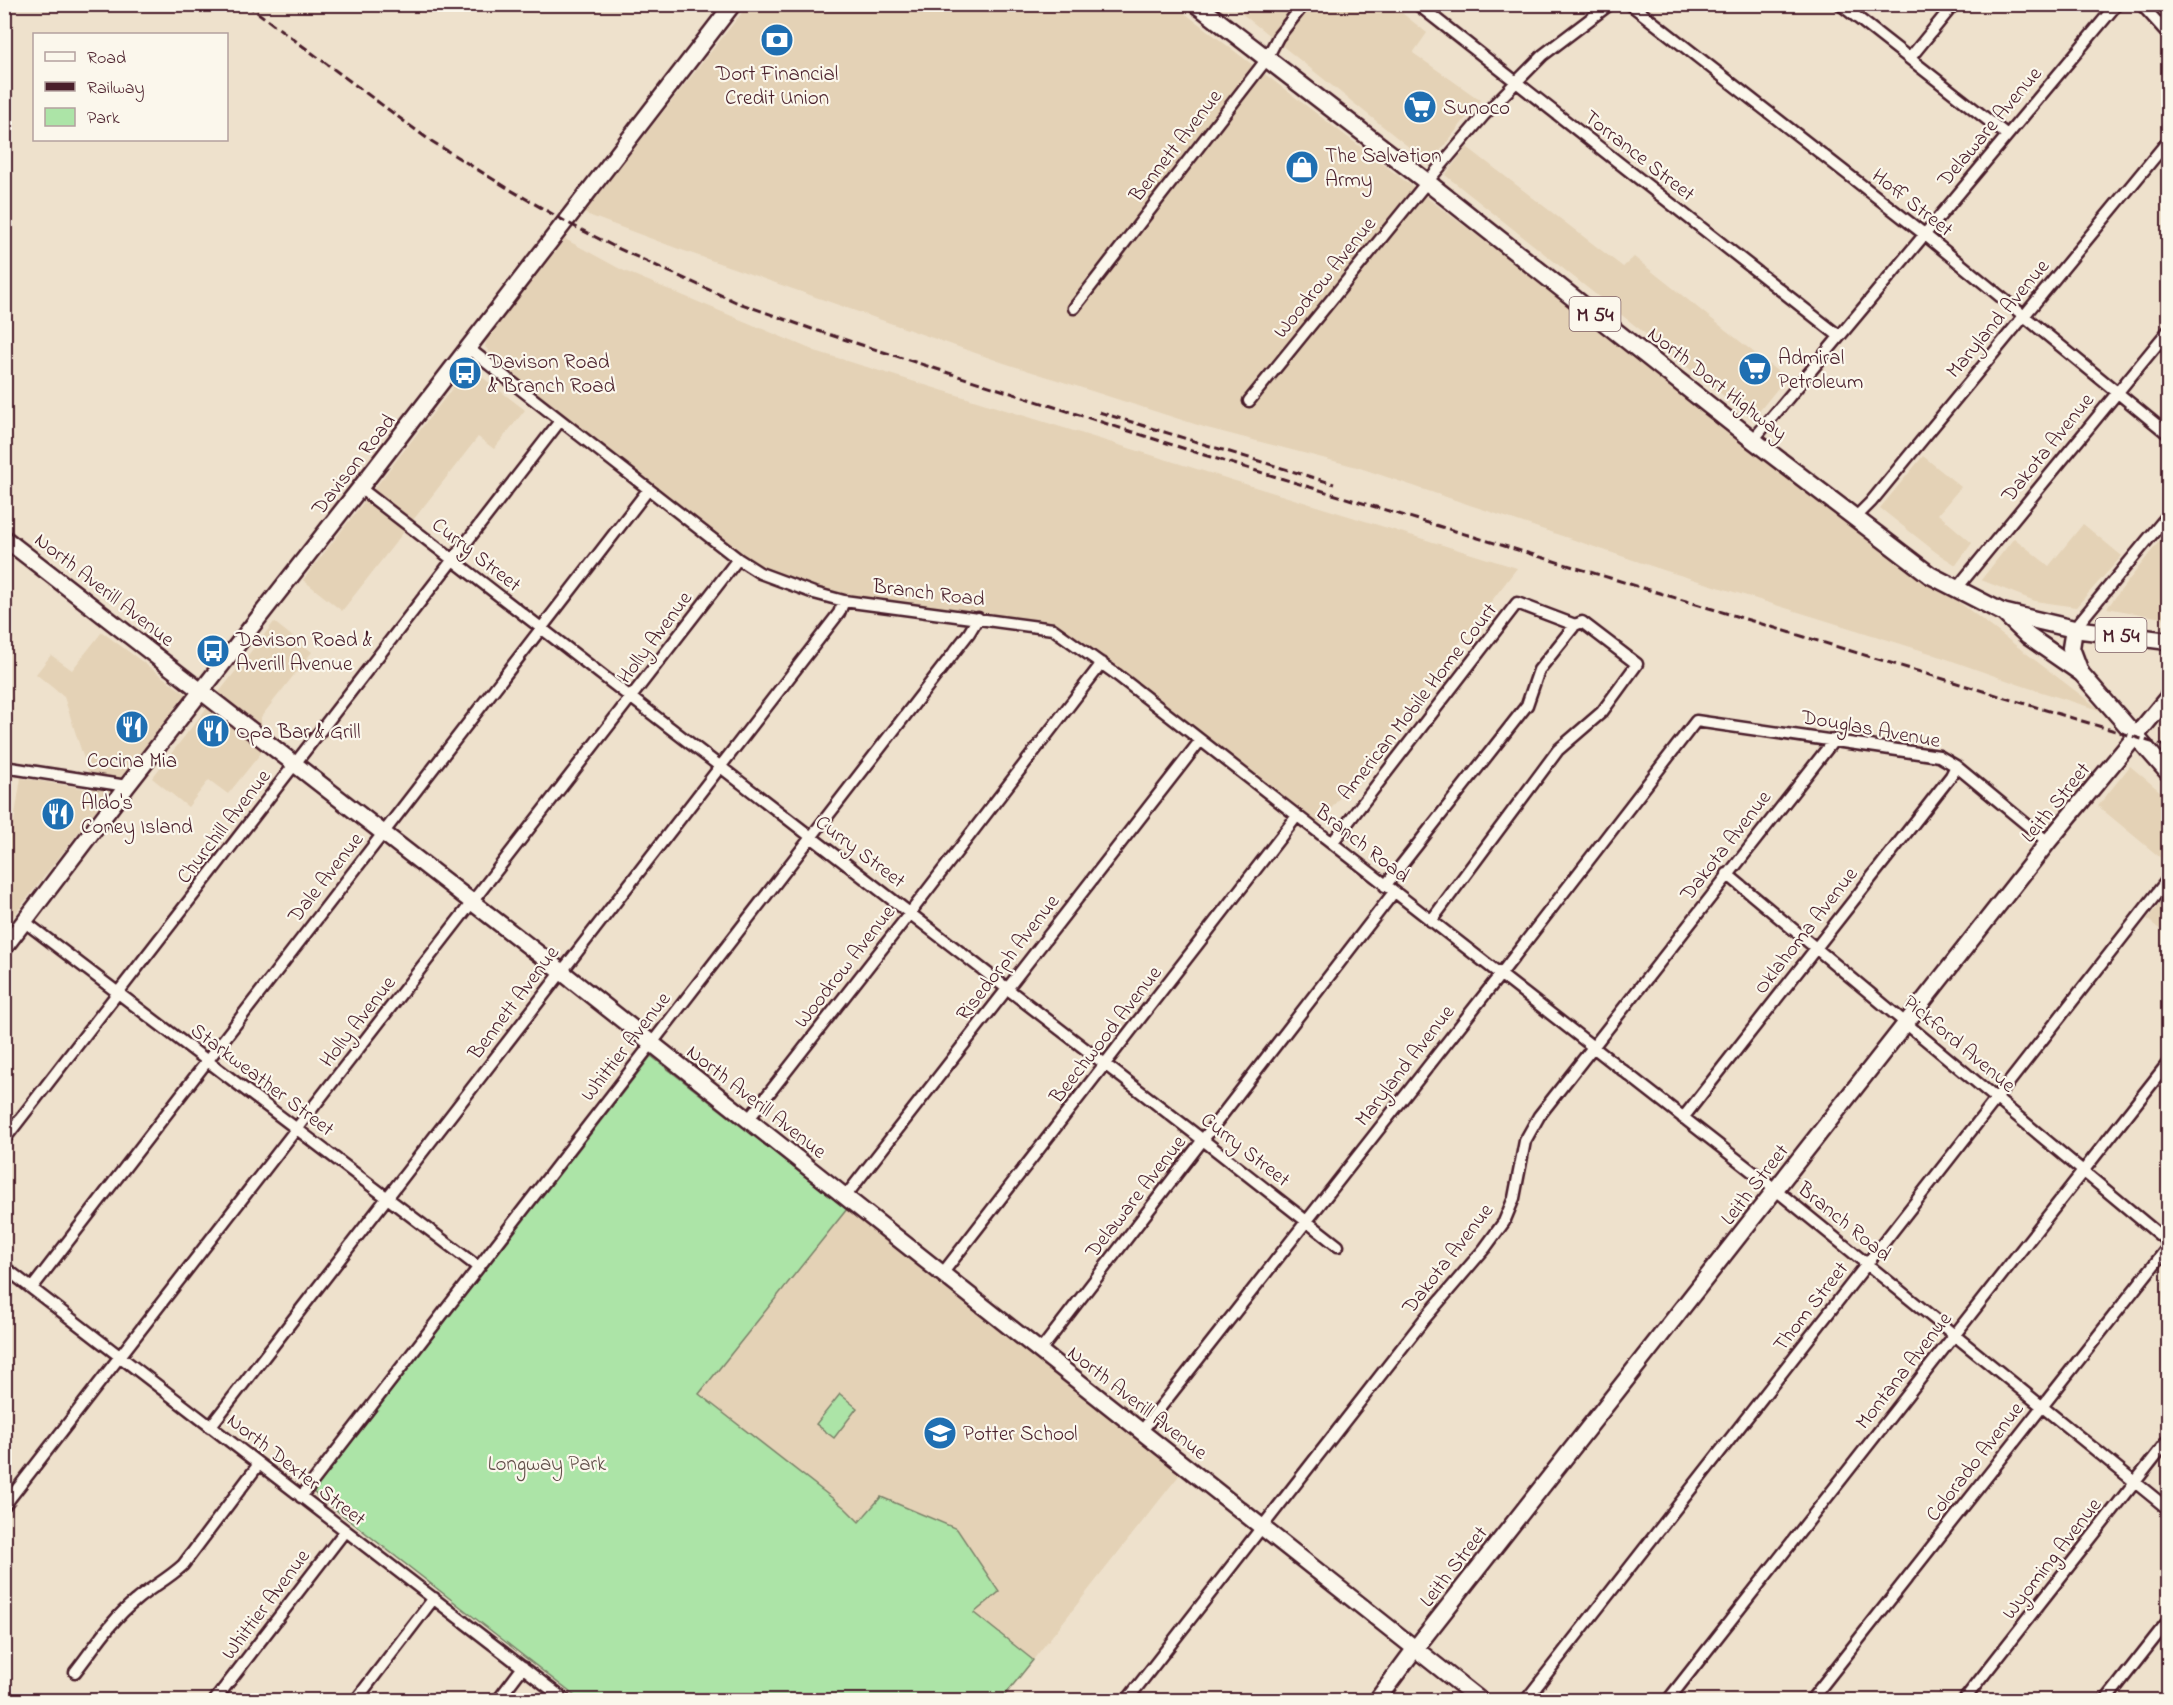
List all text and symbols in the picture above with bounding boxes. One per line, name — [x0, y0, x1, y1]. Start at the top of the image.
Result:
bank icon: Dort Financial Credit Union — [759, 22, 795, 58]
legend — [33, 33, 228, 141]
text: Road — [87, 46, 126, 72]
place label: Dort Financial Credit Union — [715, 60, 838, 114]
street label: Delaware Avenue — [1931, 60, 2050, 195]
text: Railway — [87, 76, 144, 102]
street label: Bennett Avenue — [1122, 83, 1231, 210]
supermarket icon: Sunoco — [1402, 89, 1438, 125]
place label: Sunoco — [1443, 94, 1510, 124]
street label: Torrance Street — [1577, 104, 1701, 210]
text: Park — [87, 106, 120, 132]
place label: The Salvation Army — [1325, 142, 1442, 198]
shop icon: The Salvation Army — [1284, 149, 1320, 185]
street label: Hoff Street — [1865, 162, 1959, 245]
street label: Woodrow Avenue — [1267, 210, 1385, 346]
street label: Maryland Avenue — [1940, 253, 2059, 387]
road number: M 54 — [1570, 297, 1620, 331]
street label: North Dort Highway — [1639, 320, 1793, 450]
place label: Admiral Petroleum — [1778, 344, 1863, 398]
place label: Davison Road & Branch Road — [487, 348, 616, 402]
supermarket icon: Admiral Petroleum — [1737, 351, 1773, 387]
bus stop icon: Davison Road & Branch Road — [447, 355, 483, 391]
street label: Dakota Avenue — [1994, 387, 2103, 510]
street label: Davison Road — [305, 408, 404, 523]
street label: Curry Street — [423, 511, 527, 602]
street label: North Averill Avenue — [27, 526, 181, 655]
street label: Branch Road — [870, 572, 987, 616]
street label: Holly Avenue — [611, 585, 702, 692]
street label: American Mobile Home Court — [1332, 597, 1505, 807]
road number: M 54 — [2096, 618, 2146, 652]
place label: Davison Road & Averill Avenue — [235, 626, 373, 680]
bus stop icon: Davison Road & Averill Avenue — [195, 633, 231, 669]
street label: Douglas Avenue — [1798, 703, 1943, 759]
restaurant icon: Cocina Mia — [114, 709, 150, 745]
restaurant icon: Opa Bar & Grill — [195, 713, 231, 749]
place label: Opa Bar & Grill — [236, 718, 360, 748]
place label: Cocina Mia — [87, 747, 177, 777]
street label: Leith Street — [2015, 756, 2098, 850]
street label: Churchill Avenue — [170, 763, 279, 891]
street label: Dakota Avenue — [1673, 784, 1780, 909]
place label: Aldo's Coney Island — [81, 789, 193, 845]
restaurant icon: Aldo's Coney Island — [40, 796, 76, 832]
street label: Branch Road — [1307, 797, 1416, 891]
street label: Curry Street — [807, 809, 911, 898]
street label: Dale Avenue — [281, 826, 372, 931]
street label: Oklahoma Avenue — [1747, 861, 1866, 1001]
street label: Risedorph Avenue — [949, 888, 1068, 1028]
street label: Woodrow Avenue — [788, 899, 904, 1035]
street label: Bennett Avenue — [461, 939, 568, 1067]
street label: Beechwood Avenue — [1043, 960, 1170, 1111]
street label: Holly Avenue — [313, 969, 406, 1076]
street label: Whittier Avenue — [574, 986, 679, 1108]
street label: Pickford Avenue — [1896, 988, 2022, 1101]
street label: Maryland Avenue — [1348, 998, 1465, 1135]
street label: Starkweather Street — [184, 1016, 340, 1145]
street label: North Averill Avenue — [679, 1038, 833, 1167]
street label: Curry Street — [1192, 1106, 1296, 1197]
street label: Delaware Avenue — [1078, 1129, 1195, 1266]
street label: Leith Street — [1714, 1138, 1797, 1232]
street label: Branch Road — [1790, 1175, 1897, 1270]
street label: Dakota Avenue — [1395, 1197, 1502, 1322]
street label: Thom Street — [1767, 1256, 1856, 1359]
street label: Montana Avenue — [1849, 1306, 1961, 1436]
street label: North Averill Avenue — [1060, 1339, 1214, 1468]
street label: Colorado Avenue — [1919, 1395, 2032, 1529]
street label: North Dexter Street — [220, 1407, 372, 1535]
school or university icon: Potter School — [922, 1415, 958, 1451]
place label: Potter School — [963, 1420, 1078, 1450]
park label: Longway Park — [488, 1450, 607, 1482]
street label: Wyoming Avenue — [1995, 1491, 2112, 1628]
street label: Leith Street — [1413, 1520, 1496, 1614]
street label: Whittier Avenue — [215, 1543, 319, 1667]

